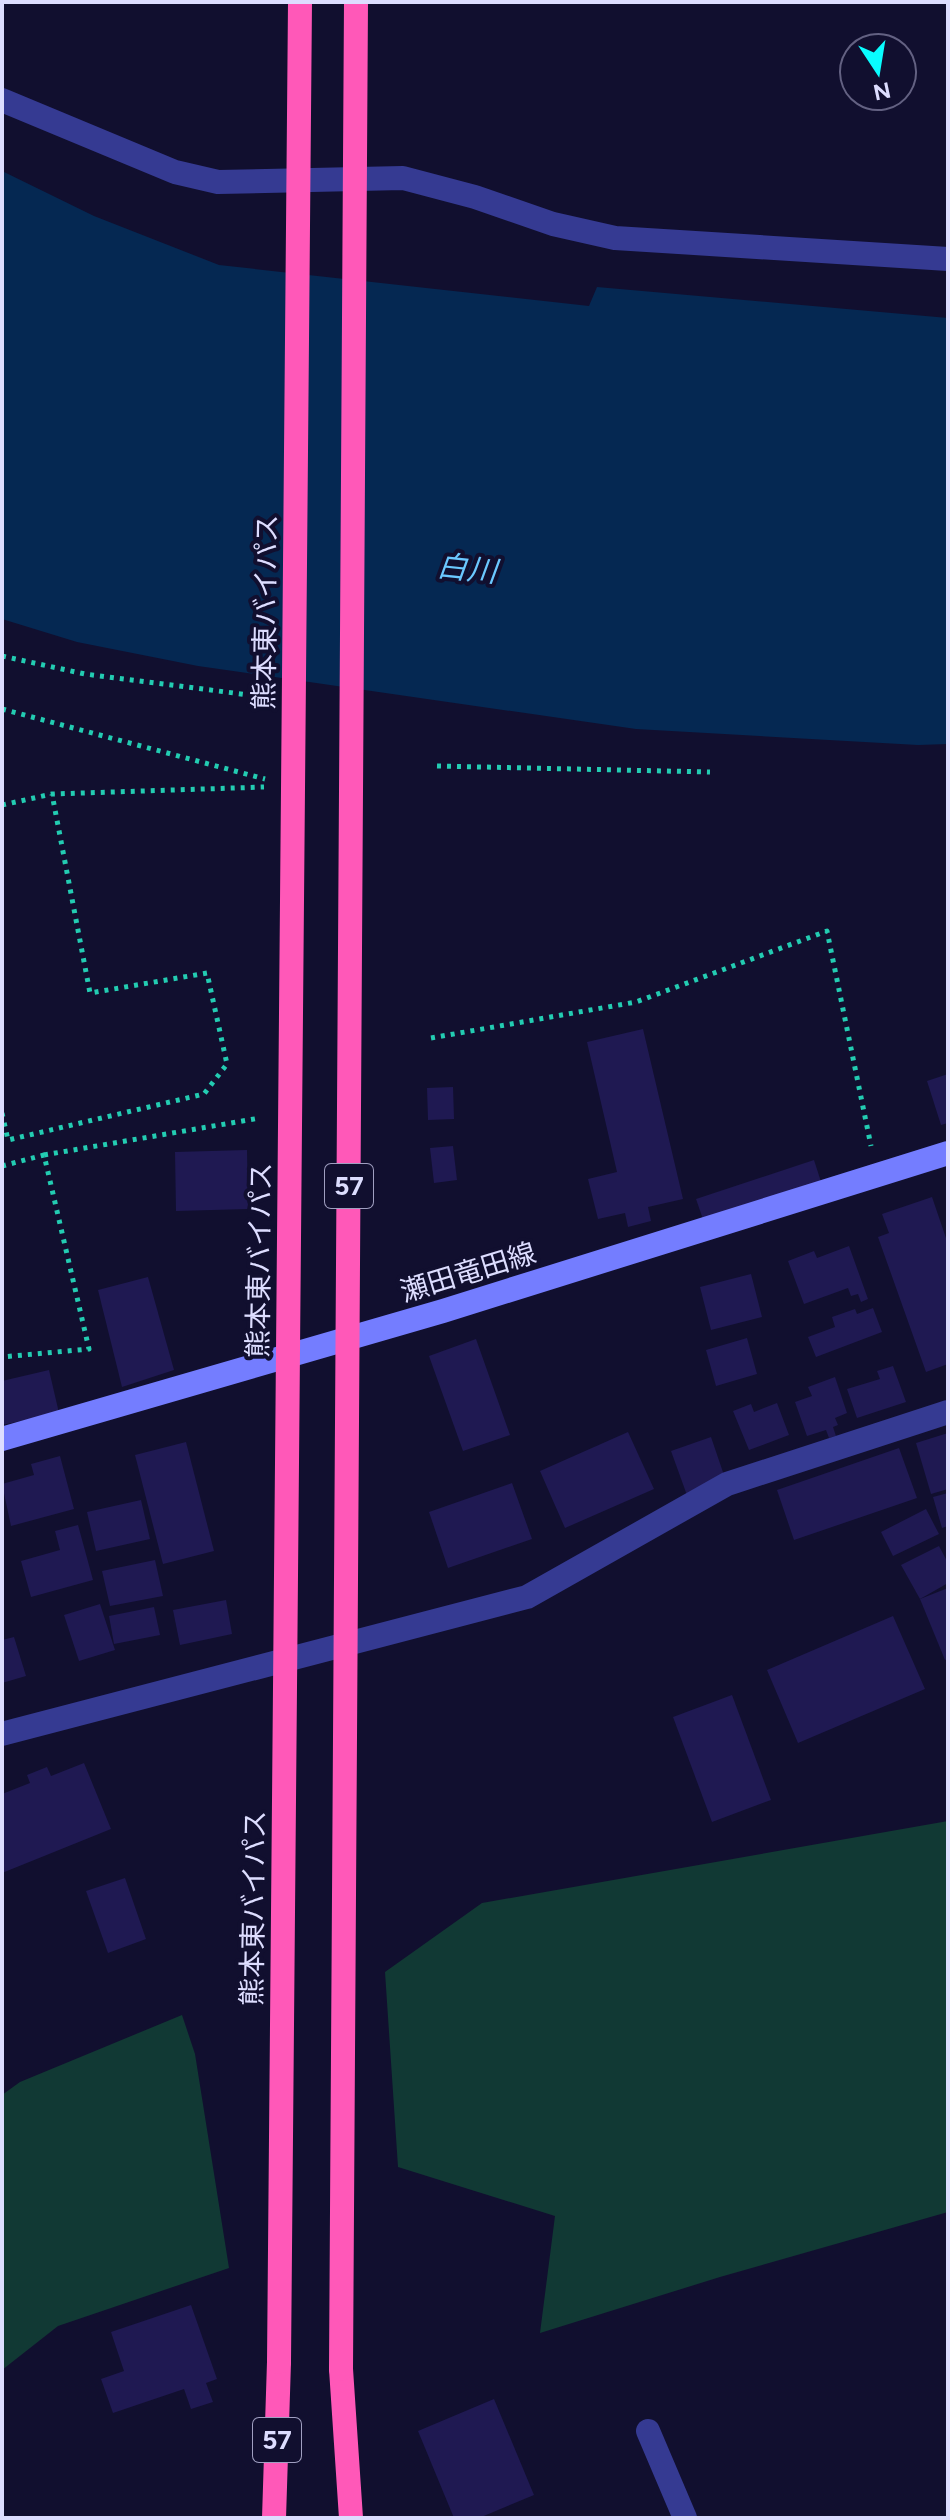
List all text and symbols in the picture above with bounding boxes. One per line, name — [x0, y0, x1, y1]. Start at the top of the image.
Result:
north arrow — [838, 32, 918, 112]
text: N — [871, 76, 893, 106]
street label: 熊本東バイパス — [246, 514, 284, 710]
water label: 白川 — [435, 547, 502, 590]
street label: 熊本東バイパス — [240, 1162, 278, 1358]
road number: 57 — [325, 1164, 373, 1208]
street label: 瀬田竜田線 — [396, 1235, 540, 1309]
street label: 熊本東バイパス — [234, 1810, 272, 2006]
road number: 57 — [253, 2418, 301, 2462]

